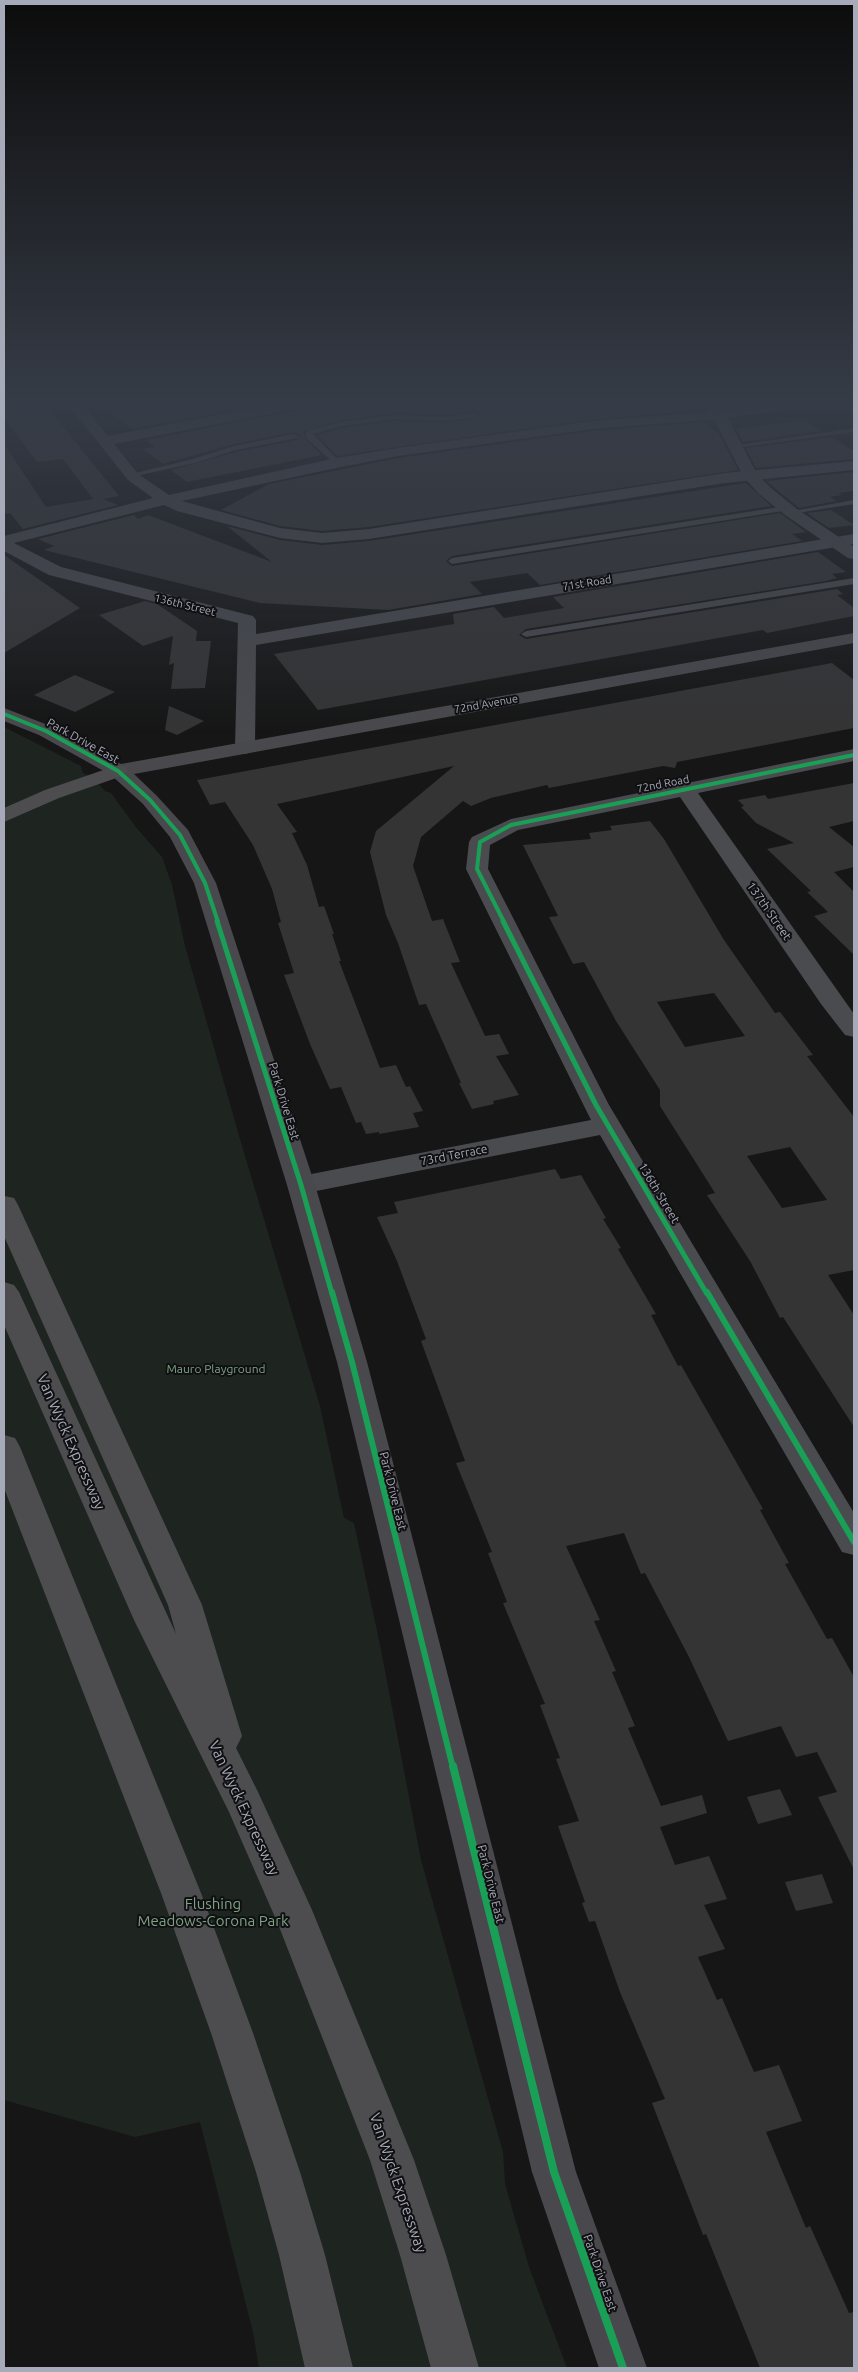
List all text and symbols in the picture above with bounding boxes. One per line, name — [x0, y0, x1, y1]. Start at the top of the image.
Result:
street label: 71st Road — [562, 573, 612, 593]
street label: 136th Street — [153, 591, 217, 619]
street label: 72nd Avenue — [453, 692, 519, 716]
street label: Park Drive East — [44, 715, 122, 767]
street label: 72nd Road — [636, 772, 690, 796]
street label: 137th Street — [744, 879, 794, 943]
street label: Park Drive East — [265, 1060, 303, 1142]
street label: 73rd Terrace — [419, 1141, 489, 1169]
street label: 136th Street — [635, 1160, 683, 1226]
park label: Mauro Playground — [166, 1362, 266, 1376]
street label: Van Wyck Expressway — [33, 1371, 109, 1513]
street label: Park Drive East — [376, 1450, 410, 1532]
street label: Van Wyck Expressway — [205, 1738, 283, 1878]
street label: Park Drive East — [474, 1843, 508, 1925]
park label: Flushing Meadows-Corona Park — [138, 1895, 288, 1930]
street label: Van Wyck Expressway — [366, 2111, 430, 2255]
street label: Park Drive East — [580, 2233, 620, 2313]

